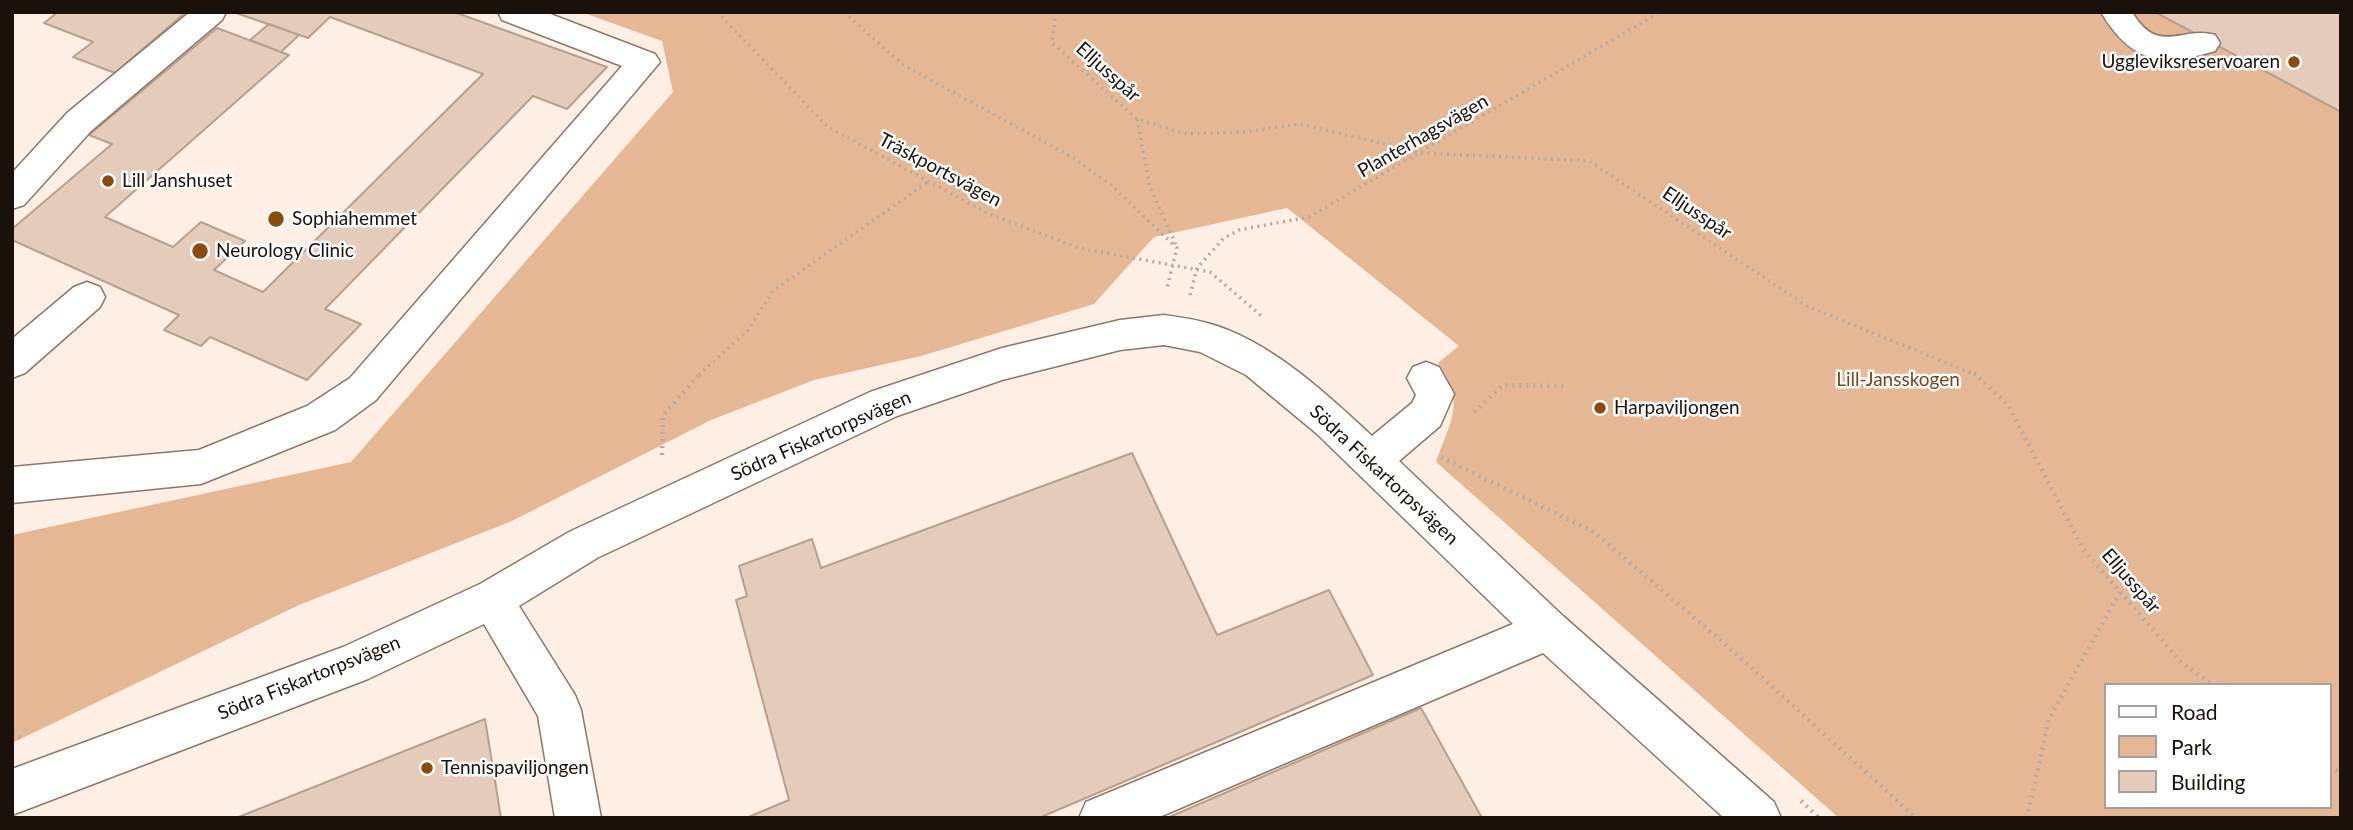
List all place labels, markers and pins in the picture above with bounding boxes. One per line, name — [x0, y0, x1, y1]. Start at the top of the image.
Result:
place label: Uggleviksreservoaren — [2102, 51, 2280, 73]
marker: Uggleviksreservoaren — [2286, 54, 2302, 70]
place label: Lill Janshuset — [122, 170, 232, 192]
marker: Lill Janshuset — [100, 173, 116, 189]
place label: Sophiahemmet — [292, 208, 417, 230]
marker: Sophiahemmet — [266, 209, 286, 229]
place label: Neurology Clinic — [216, 240, 354, 262]
marker: Neurology Clinic — [190, 241, 210, 261]
place label: Harpaviljongen — [1614, 397, 1740, 419]
marker: Harpaviljongen — [1592, 400, 1608, 416]
place label: Tennispaviljongen — [441, 757, 589, 779]
marker: Tennispaviljongen — [419, 760, 435, 776]

